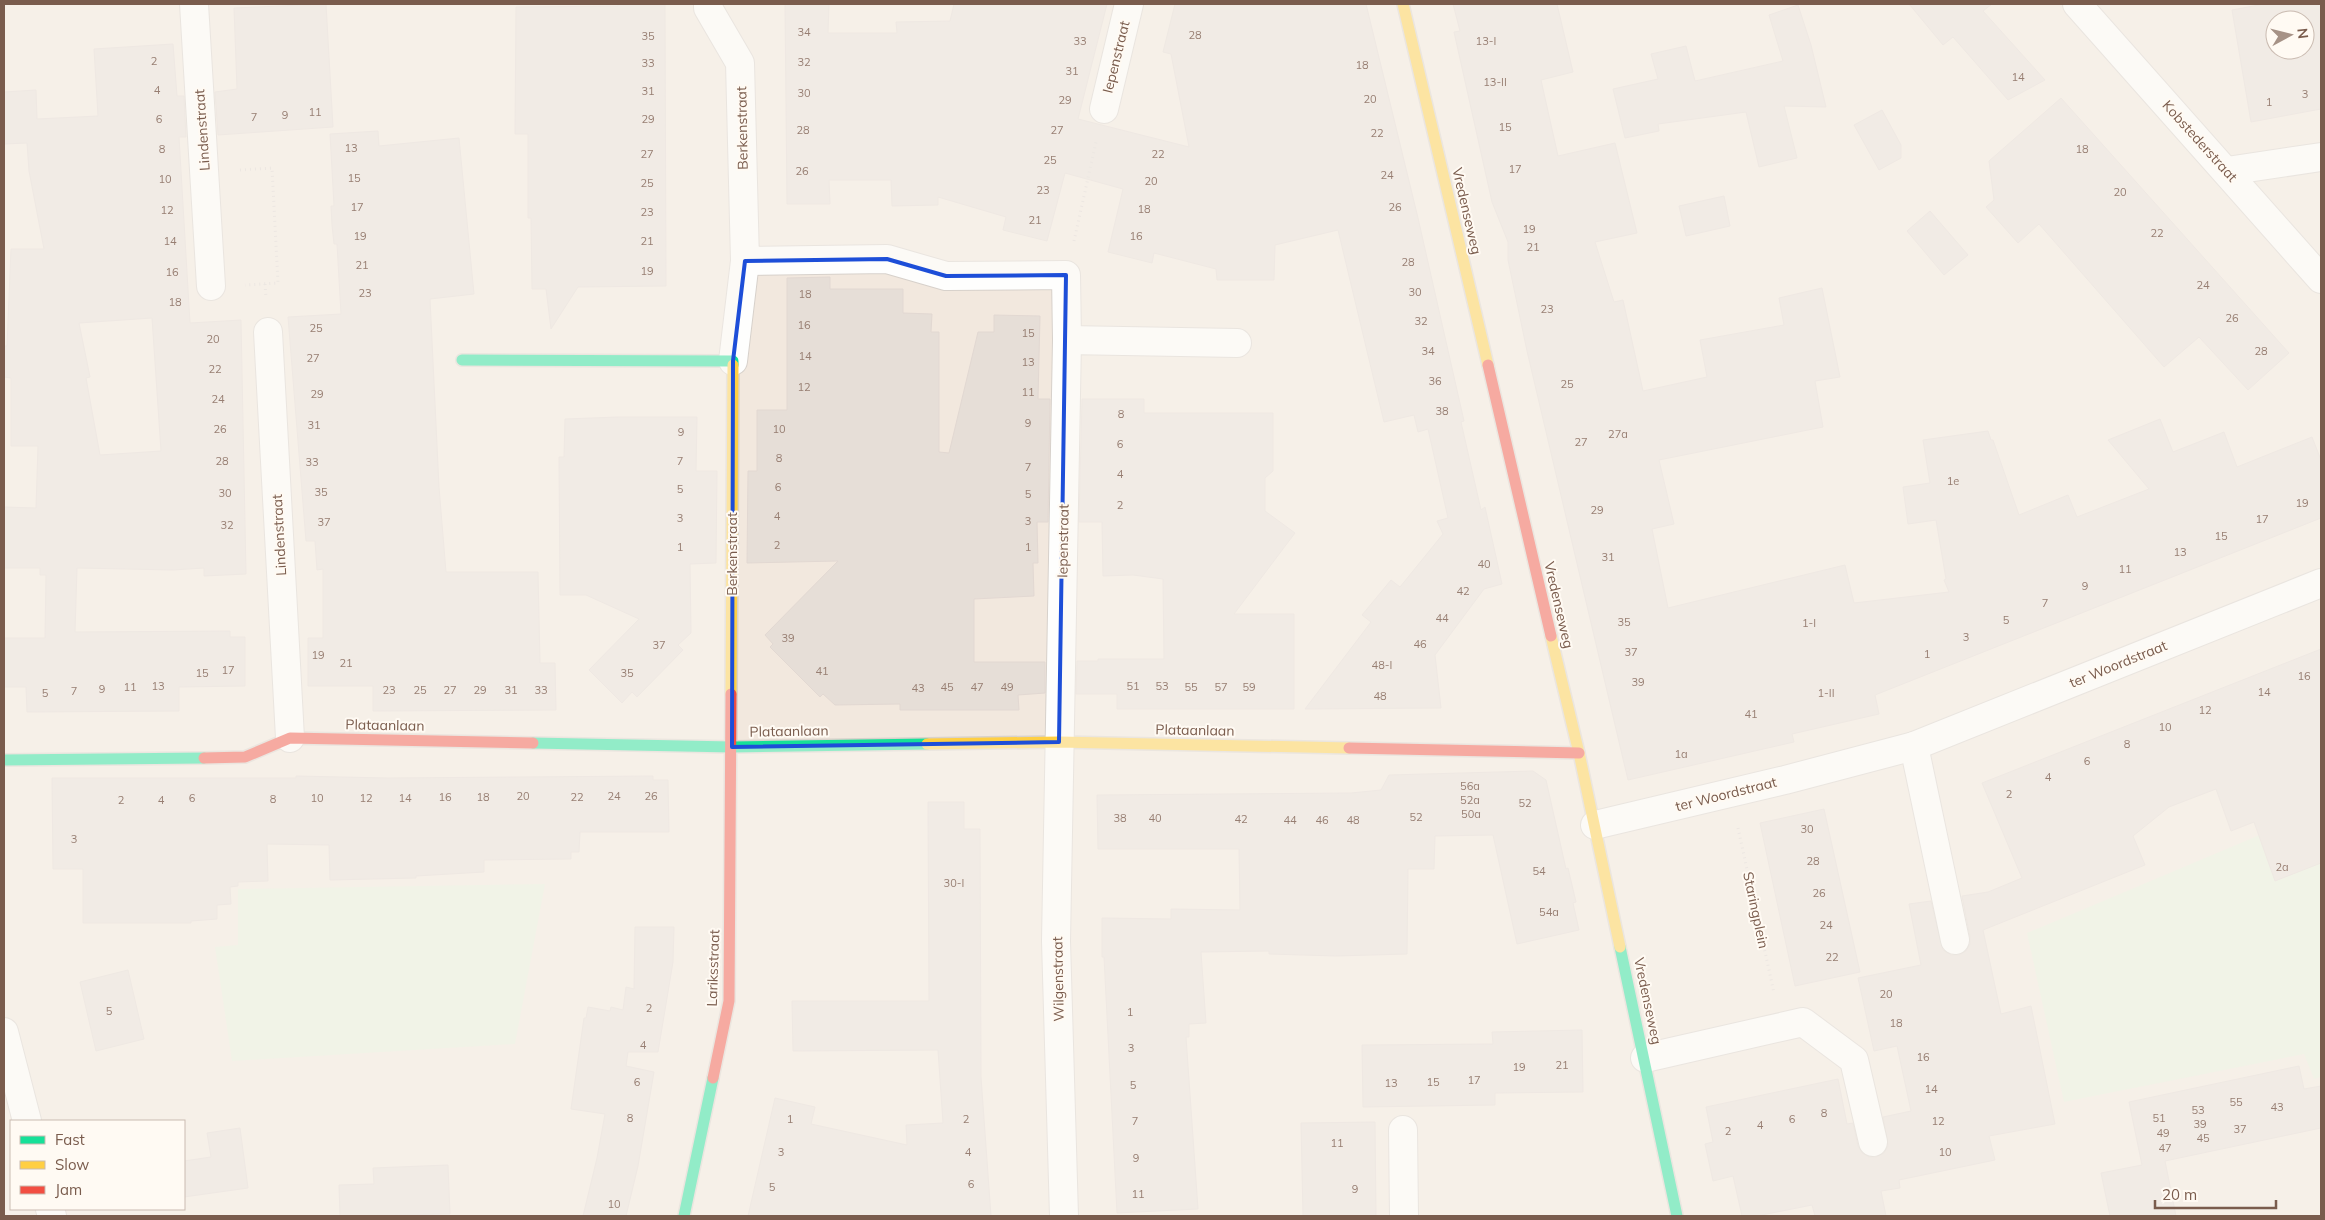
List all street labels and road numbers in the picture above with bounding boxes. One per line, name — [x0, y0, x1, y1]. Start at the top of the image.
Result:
street label: Iepenstraat — [1098, 19, 1134, 95]
street label: Berkenstraat — [732, 86, 752, 170]
street label: Lindenstraat — [190, 88, 214, 171]
street label: Kobstederstraat — [2159, 96, 2242, 186]
street label: Vredenseweg — [1448, 166, 1486, 256]
street label: Lindenstraat — [268, 494, 290, 576]
street label: Iepenstraat — [1053, 504, 1073, 578]
street label: Berkenstraat — [723, 512, 741, 596]
street label: Vredenseweg — [1540, 560, 1578, 650]
street label: ter Woordstraat — [2067, 636, 2170, 692]
street label: Plataanlaan — [345, 715, 425, 735]
street label: Plataanlaan — [1155, 720, 1235, 740]
street label: Plataanlaan — [749, 721, 829, 741]
street label: ter Woordstraat — [1673, 773, 1779, 815]
street label: Staringplein — [1739, 870, 1773, 950]
street label: Lariksstraat — [703, 929, 723, 1007]
street label: Wilgenstraat — [1048, 936, 1068, 1022]
street label: Vredenseweg — [1630, 956, 1666, 1046]

